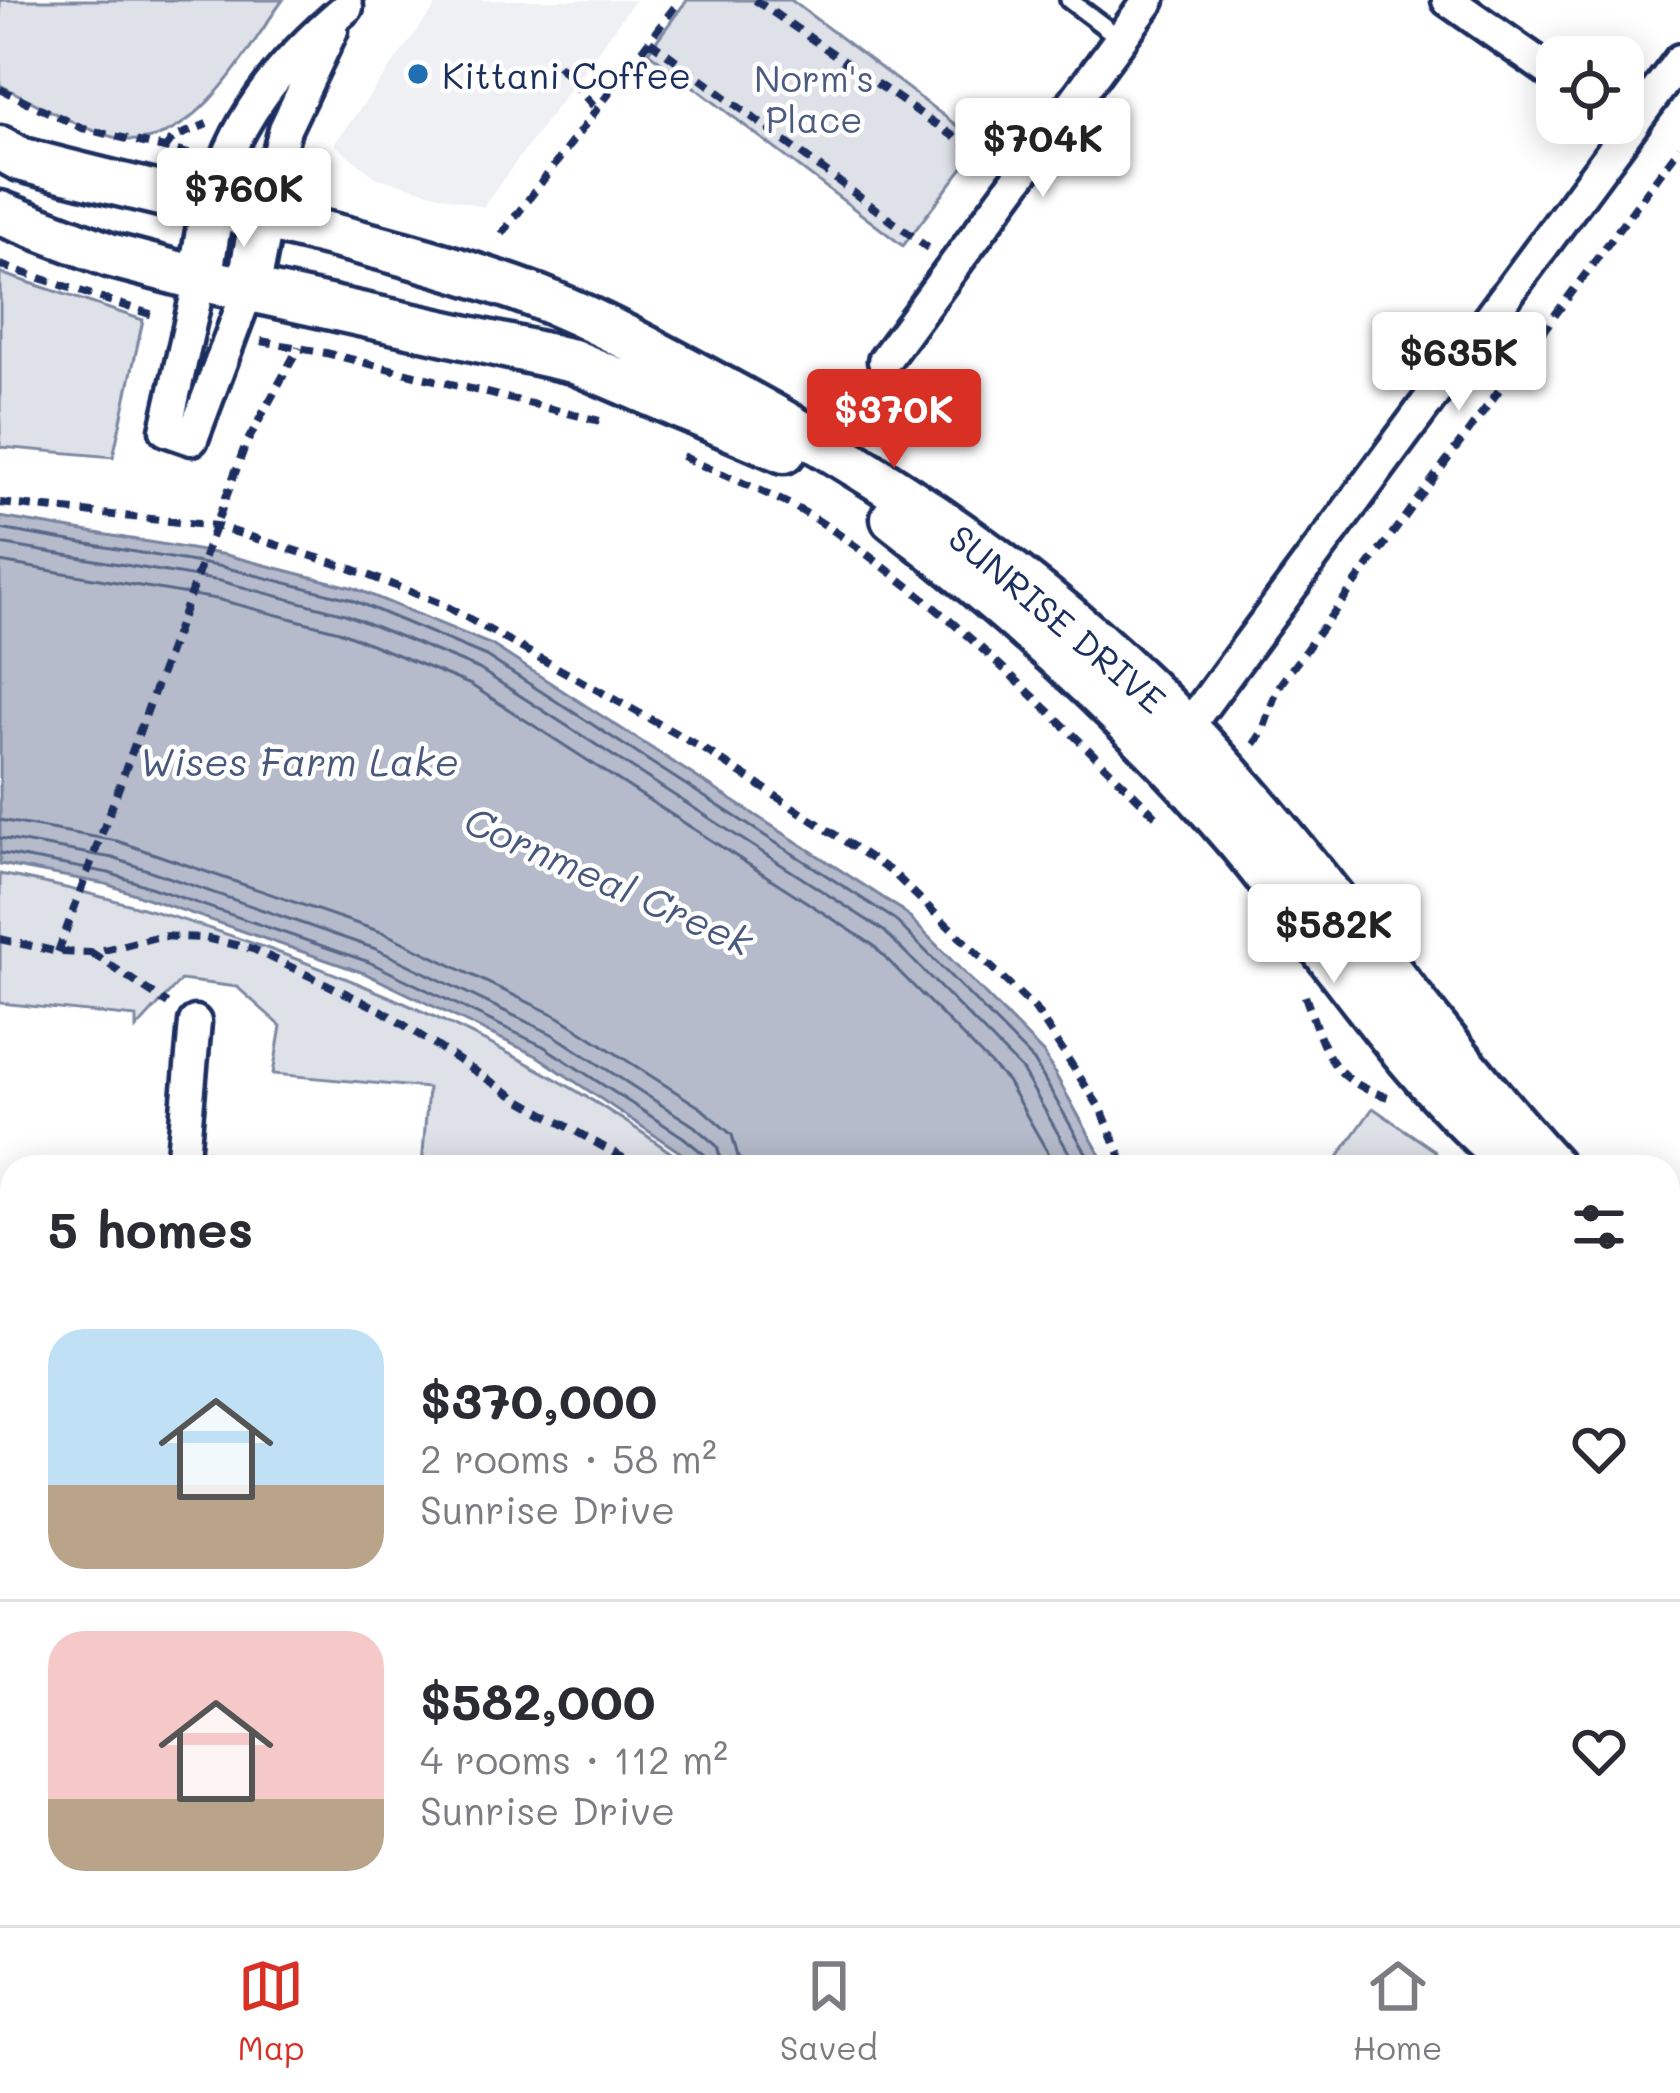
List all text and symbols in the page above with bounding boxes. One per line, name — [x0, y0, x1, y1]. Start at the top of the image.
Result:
map controls — [1536, 36, 1644, 144]
button: locate — [1536, 36, 1644, 144]
place label: Kittani Coffee — [442, 51, 691, 98]
park label: Norm's Place — [754, 54, 874, 142]
marker: Kittani Coffee — [405, 61, 431, 87]
pin: $704K — [959, 98, 1127, 200]
text: $704K — [982, 111, 1104, 162]
pin: $760K — [160, 148, 328, 250]
text: $760K — [184, 161, 304, 212]
pin: $635K — [1375, 312, 1543, 414]
text: $635K — [1399, 325, 1519, 376]
pin: $370K — [810, 369, 978, 471]
text: $370K — [834, 382, 954, 433]
street label: SUNRISE DRIVE — [940, 513, 1176, 723]
water label: Wises Farm Lake — [139, 735, 459, 786]
water label: Cornmeal Creek — [457, 794, 762, 967]
pin: $582K — [1250, 884, 1418, 986]
text: $582K — [1275, 897, 1393, 948]
text: 5 homes — [48, 1194, 253, 1261]
icon: filters — [1566, 1194, 1632, 1260]
text: $370,000 — [420, 1365, 657, 1432]
icon: home — [144, 1377, 288, 1521]
icon: heart — [1566, 1416, 1632, 1482]
text: 2 rooms · 58 m² — [420, 1432, 717, 1483]
text: Sunrise Drive — [420, 1483, 675, 1534]
text: $582,000 — [420, 1666, 655, 1733]
icon: home — [144, 1679, 288, 1823]
icon: heart — [1566, 1718, 1632, 1784]
text: 4 rooms · 112 m² — [420, 1733, 728, 1784]
text: Sunrise Drive — [420, 1784, 675, 1835]
tab: Map — [237, 1953, 305, 2068]
tab: Saved — [780, 1953, 878, 2068]
tab: Home — [1353, 1953, 1442, 2068]

